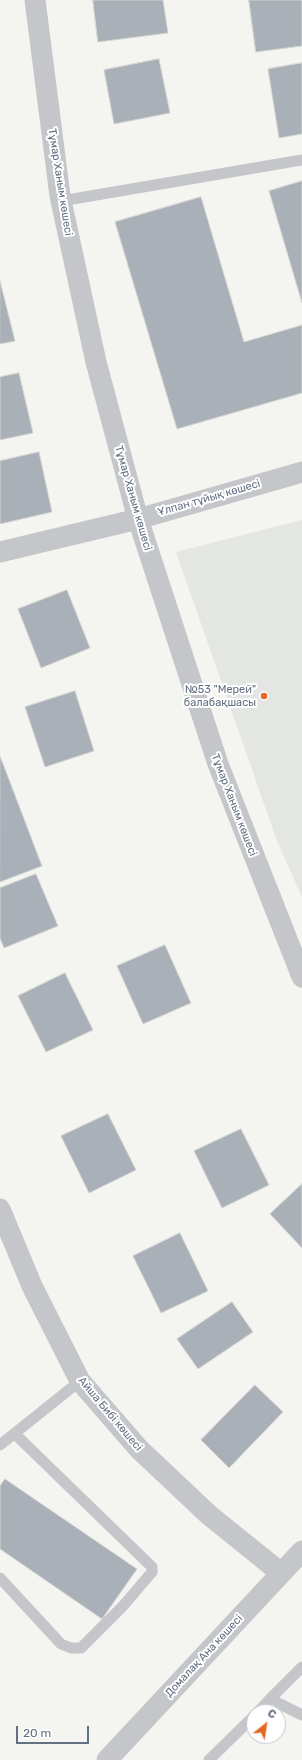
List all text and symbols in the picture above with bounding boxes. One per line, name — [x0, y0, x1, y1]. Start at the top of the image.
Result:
street label: Тұмар Ханым көшесі — [45, 127, 75, 237]
street label: Тұмар Ханым көшесі — [112, 444, 154, 552]
street label: Ұлпан тұйық көшесі — [156, 477, 262, 519]
place label: №53 "Мерей" балабақшасы — [184, 683, 256, 709]
marker: №53 "Мерей" балабақшасы — [259, 691, 269, 701]
street label: Тұмар Ханым көшесі — [208, 752, 260, 858]
street label: Айша Бибі көшесі — [75, 1374, 145, 1454]
street label: Домалақ Ана көшесі — [162, 1612, 246, 1700]
north arrow — [246, 1704, 286, 1744]
text: С — [265, 1706, 278, 1722]
scale bar — [18, 1718, 91, 1744]
text: 20 m — [23, 1726, 51, 1740]

